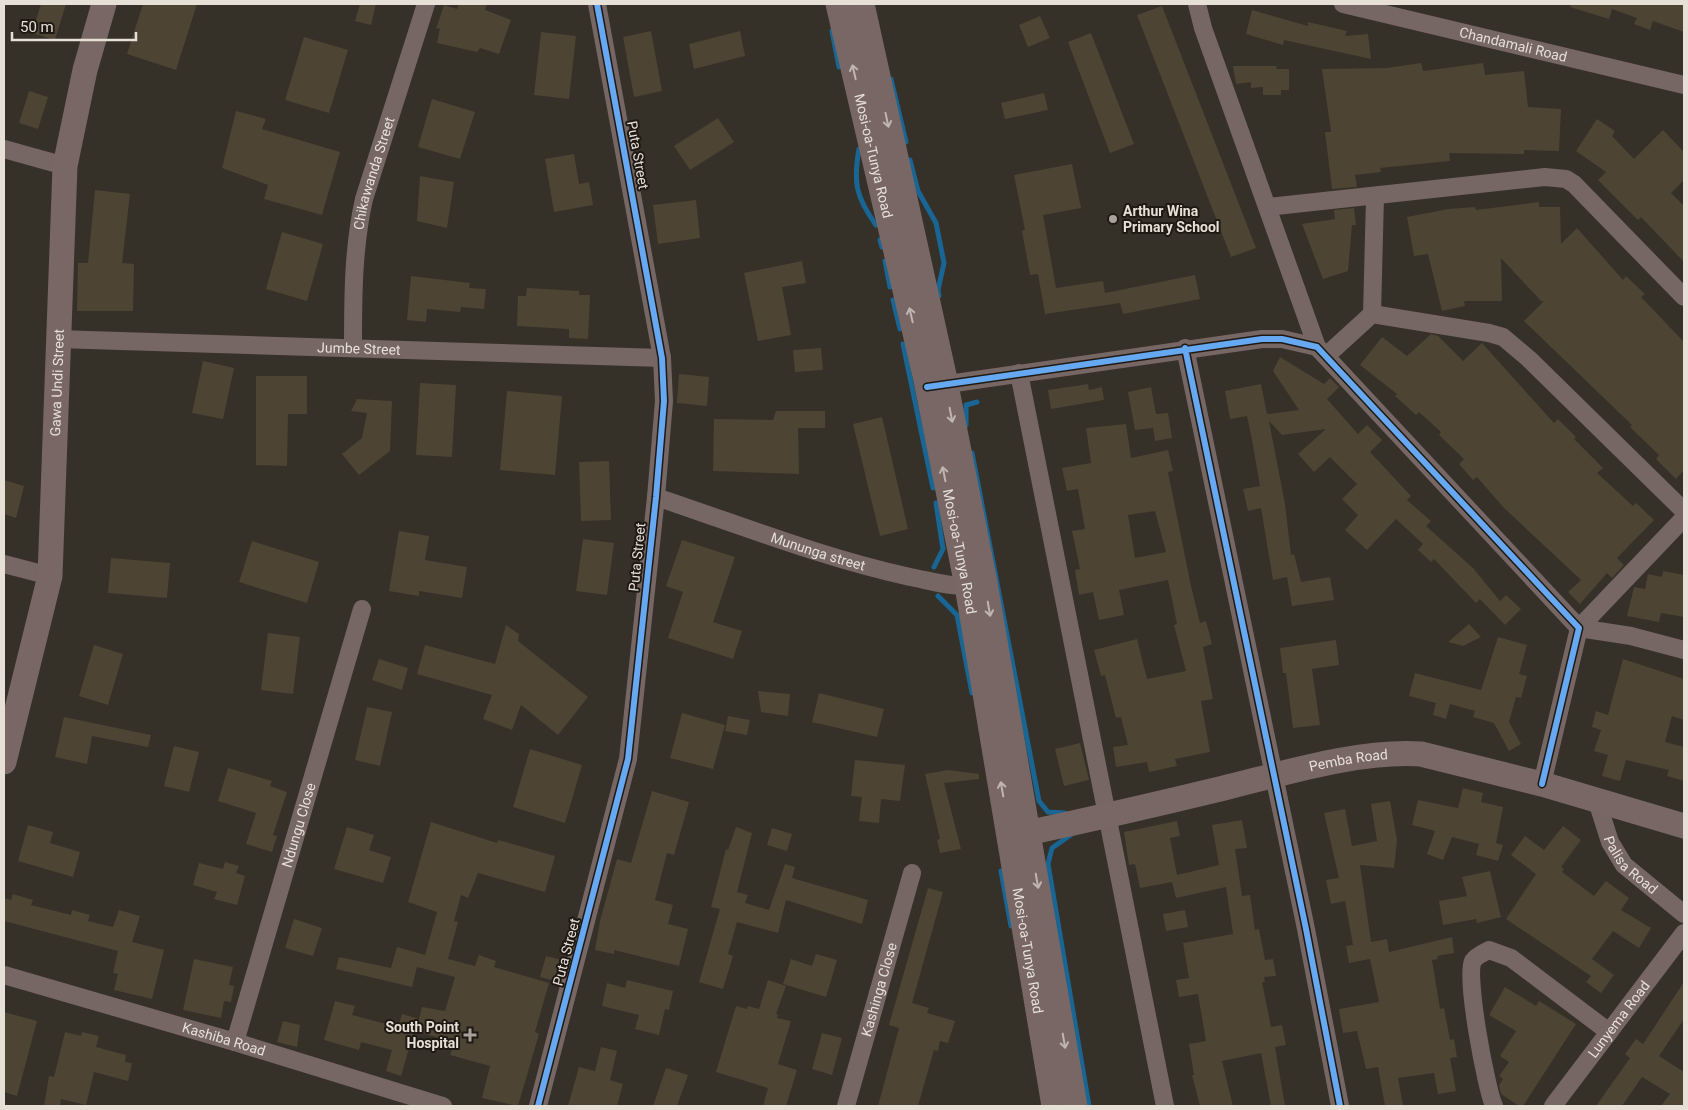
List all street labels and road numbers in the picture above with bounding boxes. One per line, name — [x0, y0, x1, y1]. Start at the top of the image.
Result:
street label: Chandamali Road — [1458, 24, 1569, 65]
street label: Mosi-oa-Tunya Road — [851, 92, 896, 220]
street label: Chikawanda Street — [351, 114, 398, 231]
street label: Puta Street — [624, 120, 652, 191]
street label: Gawa Undi Street — [47, 328, 67, 437]
street label: Jumbe Street — [317, 339, 401, 358]
street label: Mosi-oa-Tunya Road — [940, 488, 980, 615]
street label: Puta Street — [625, 521, 649, 592]
street label: Mununga street — [769, 529, 867, 574]
street label: Pemba Road — [1307, 746, 1388, 775]
street label: Ndungu Close — [279, 781, 319, 869]
street label: Palisa Road — [1601, 834, 1661, 897]
street label: Mosi-oa-Tunya Road — [1010, 887, 1046, 1015]
street label: Puta Street — [549, 916, 583, 987]
street label: Kashinga Close — [858, 941, 900, 1038]
street label: Lunyema Road — [1585, 978, 1653, 1061]
street label: Kashiba Road — [180, 1019, 267, 1059]

